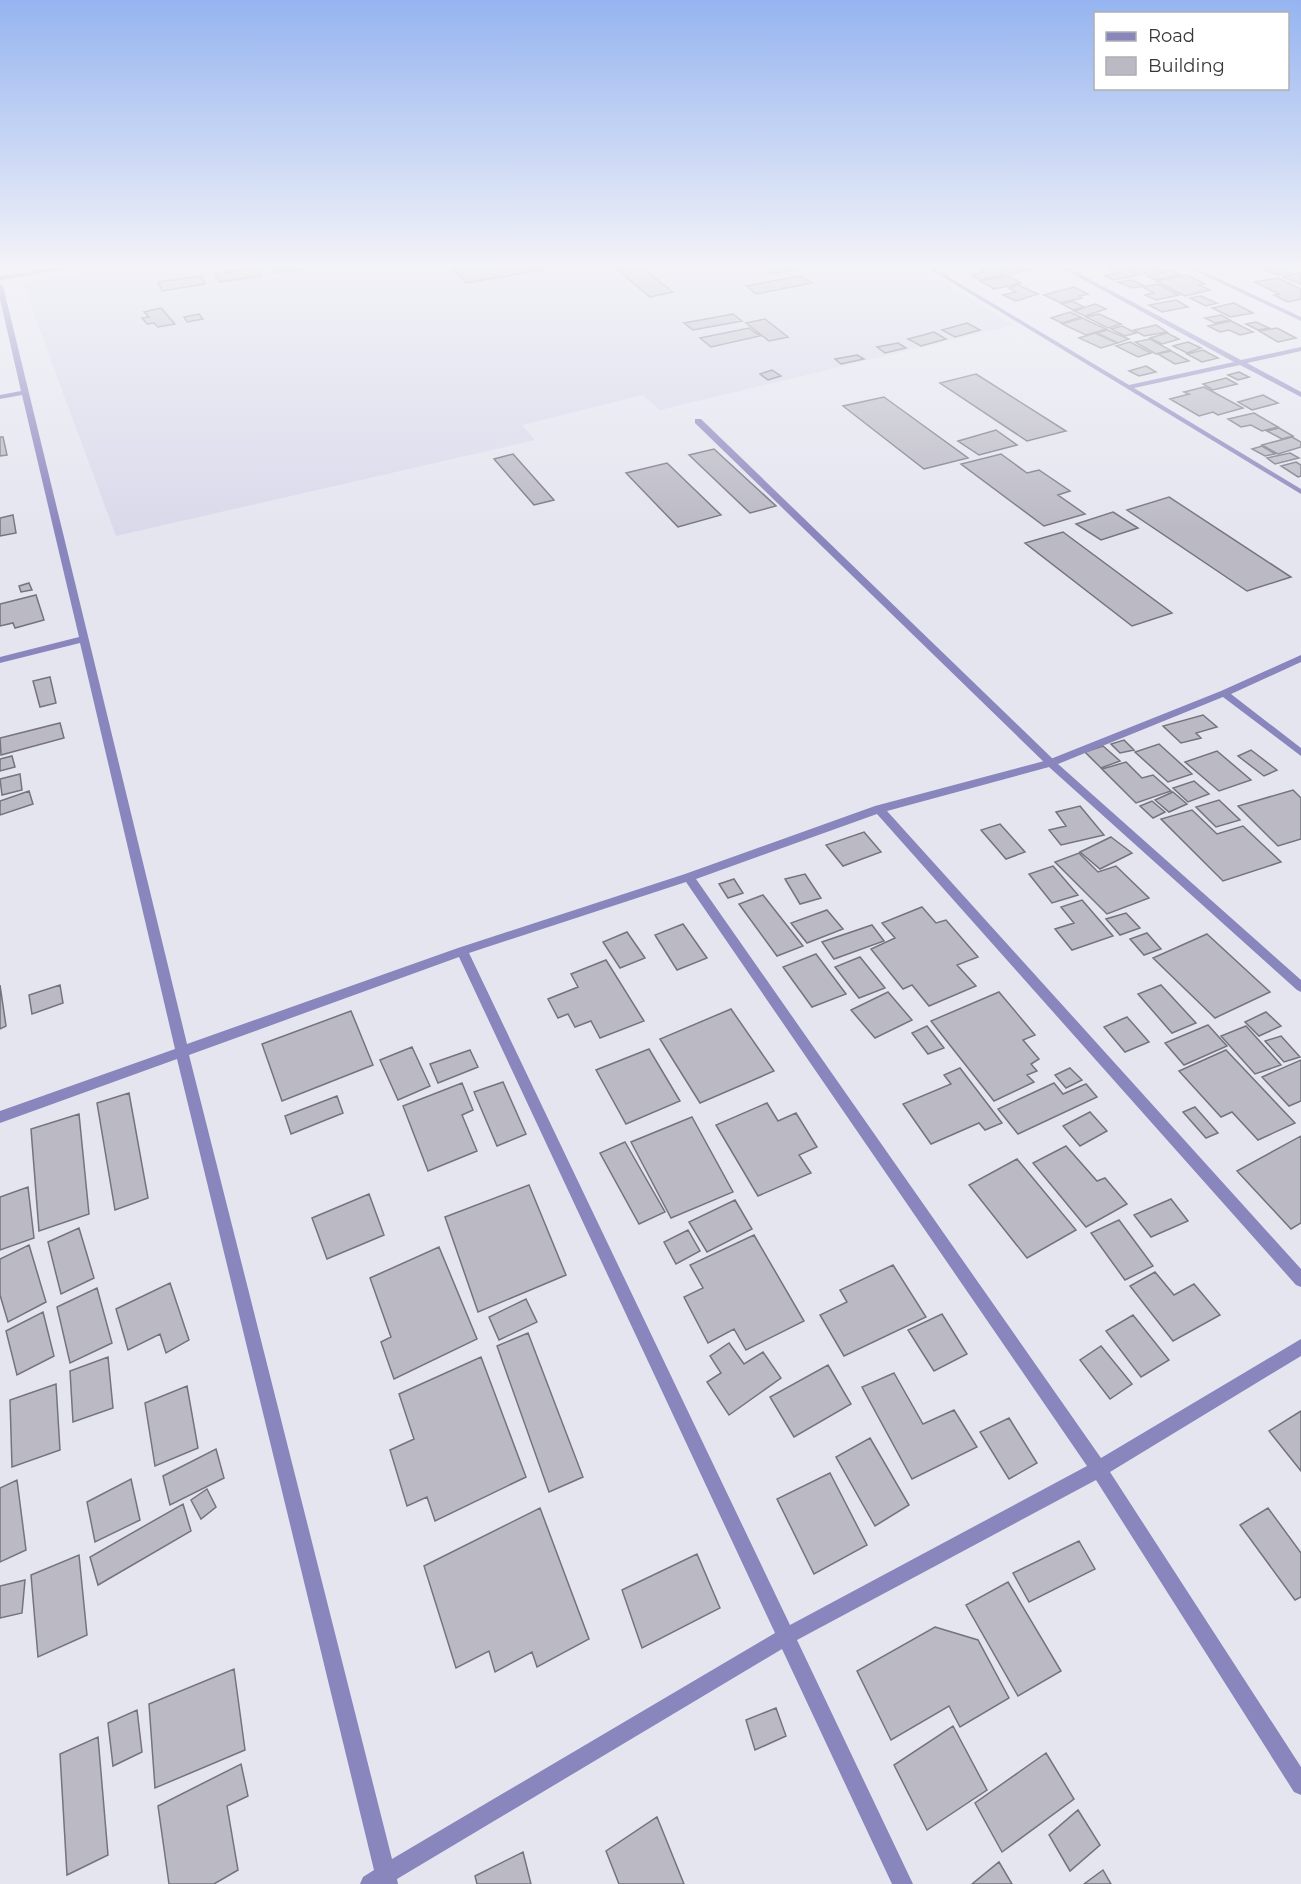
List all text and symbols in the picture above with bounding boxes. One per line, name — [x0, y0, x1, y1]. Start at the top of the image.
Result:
legend — [1094, 12, 1289, 90]
text: Road — [1148, 25, 1195, 47]
text: Building — [1148, 55, 1225, 77]

